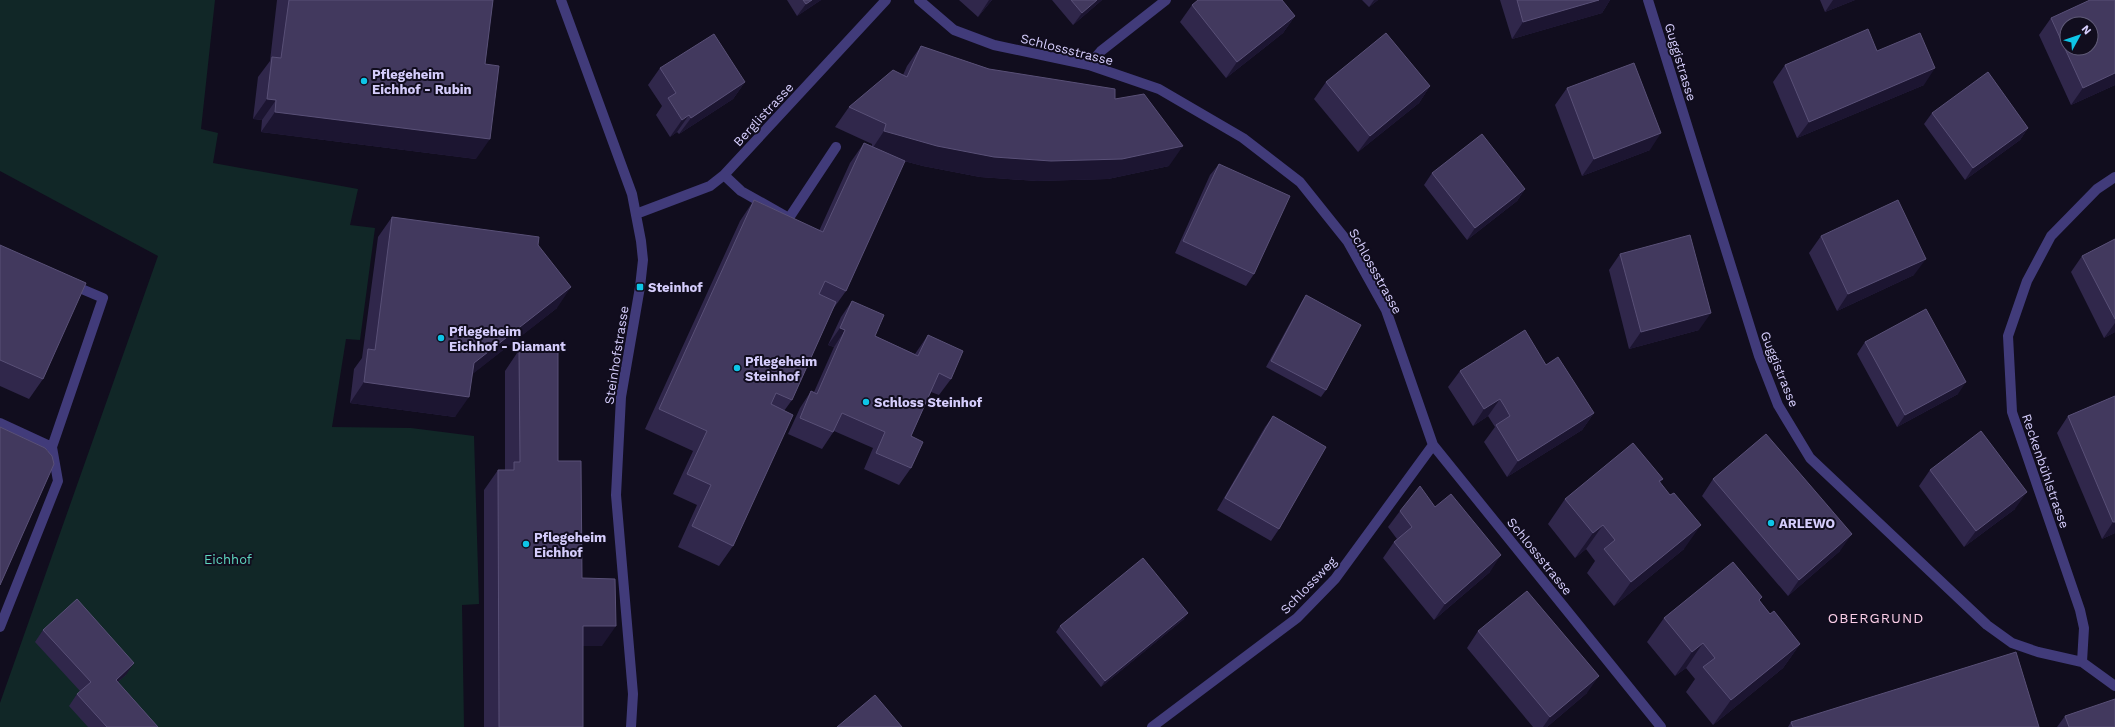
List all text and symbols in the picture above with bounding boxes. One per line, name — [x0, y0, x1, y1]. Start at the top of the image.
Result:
north arrow — [2059, 16, 2099, 56]
street label: Guggistrasse — [1662, 21, 1699, 103]
text: N — [2079, 23, 2094, 37]
street label: Schlossstrasse — [1019, 31, 1115, 68]
place label: Pflegeheim Eichhof - Rubin — [372, 67, 472, 97]
marker: Pflegeheim Eichhof - Rubin — [359, 76, 369, 86]
street label: Berglistrasse — [730, 79, 797, 149]
street label: Schlossstrasse — [1346, 226, 1405, 316]
place label: Steinhof — [648, 280, 703, 295]
marker: Steinhof — [635, 282, 645, 292]
street label: Steinhofstrasse — [601, 305, 632, 405]
place label: Pflegeheim Eichhof - Diamant — [449, 324, 566, 354]
street label: Guggistrasse — [1757, 329, 1802, 409]
marker: Pflegeheim Eichhof - Diamant — [436, 333, 446, 343]
place label: Pflegeheim Steinhof — [745, 354, 817, 384]
marker: Pflegeheim Steinhof — [732, 363, 742, 373]
place label: Schloss Steinhof — [874, 395, 983, 410]
marker: Schloss Steinhof — [861, 397, 871, 407]
street label: Reckenbühlstrasse — [2019, 412, 2072, 530]
street label: Schlossstrasse — [1504, 515, 1575, 598]
place label: ARLEWO — [1779, 516, 1835, 531]
marker: ARLEWO — [1766, 518, 1776, 528]
place label: Pflegeheim Eichhof — [534, 530, 606, 560]
marker: Pflegeheim Eichhof — [521, 539, 531, 549]
park label: Eichhof — [204, 552, 252, 567]
street label: Schlossweg — [1277, 554, 1339, 617]
district label: OBERGRUND — [1828, 610, 1924, 626]

